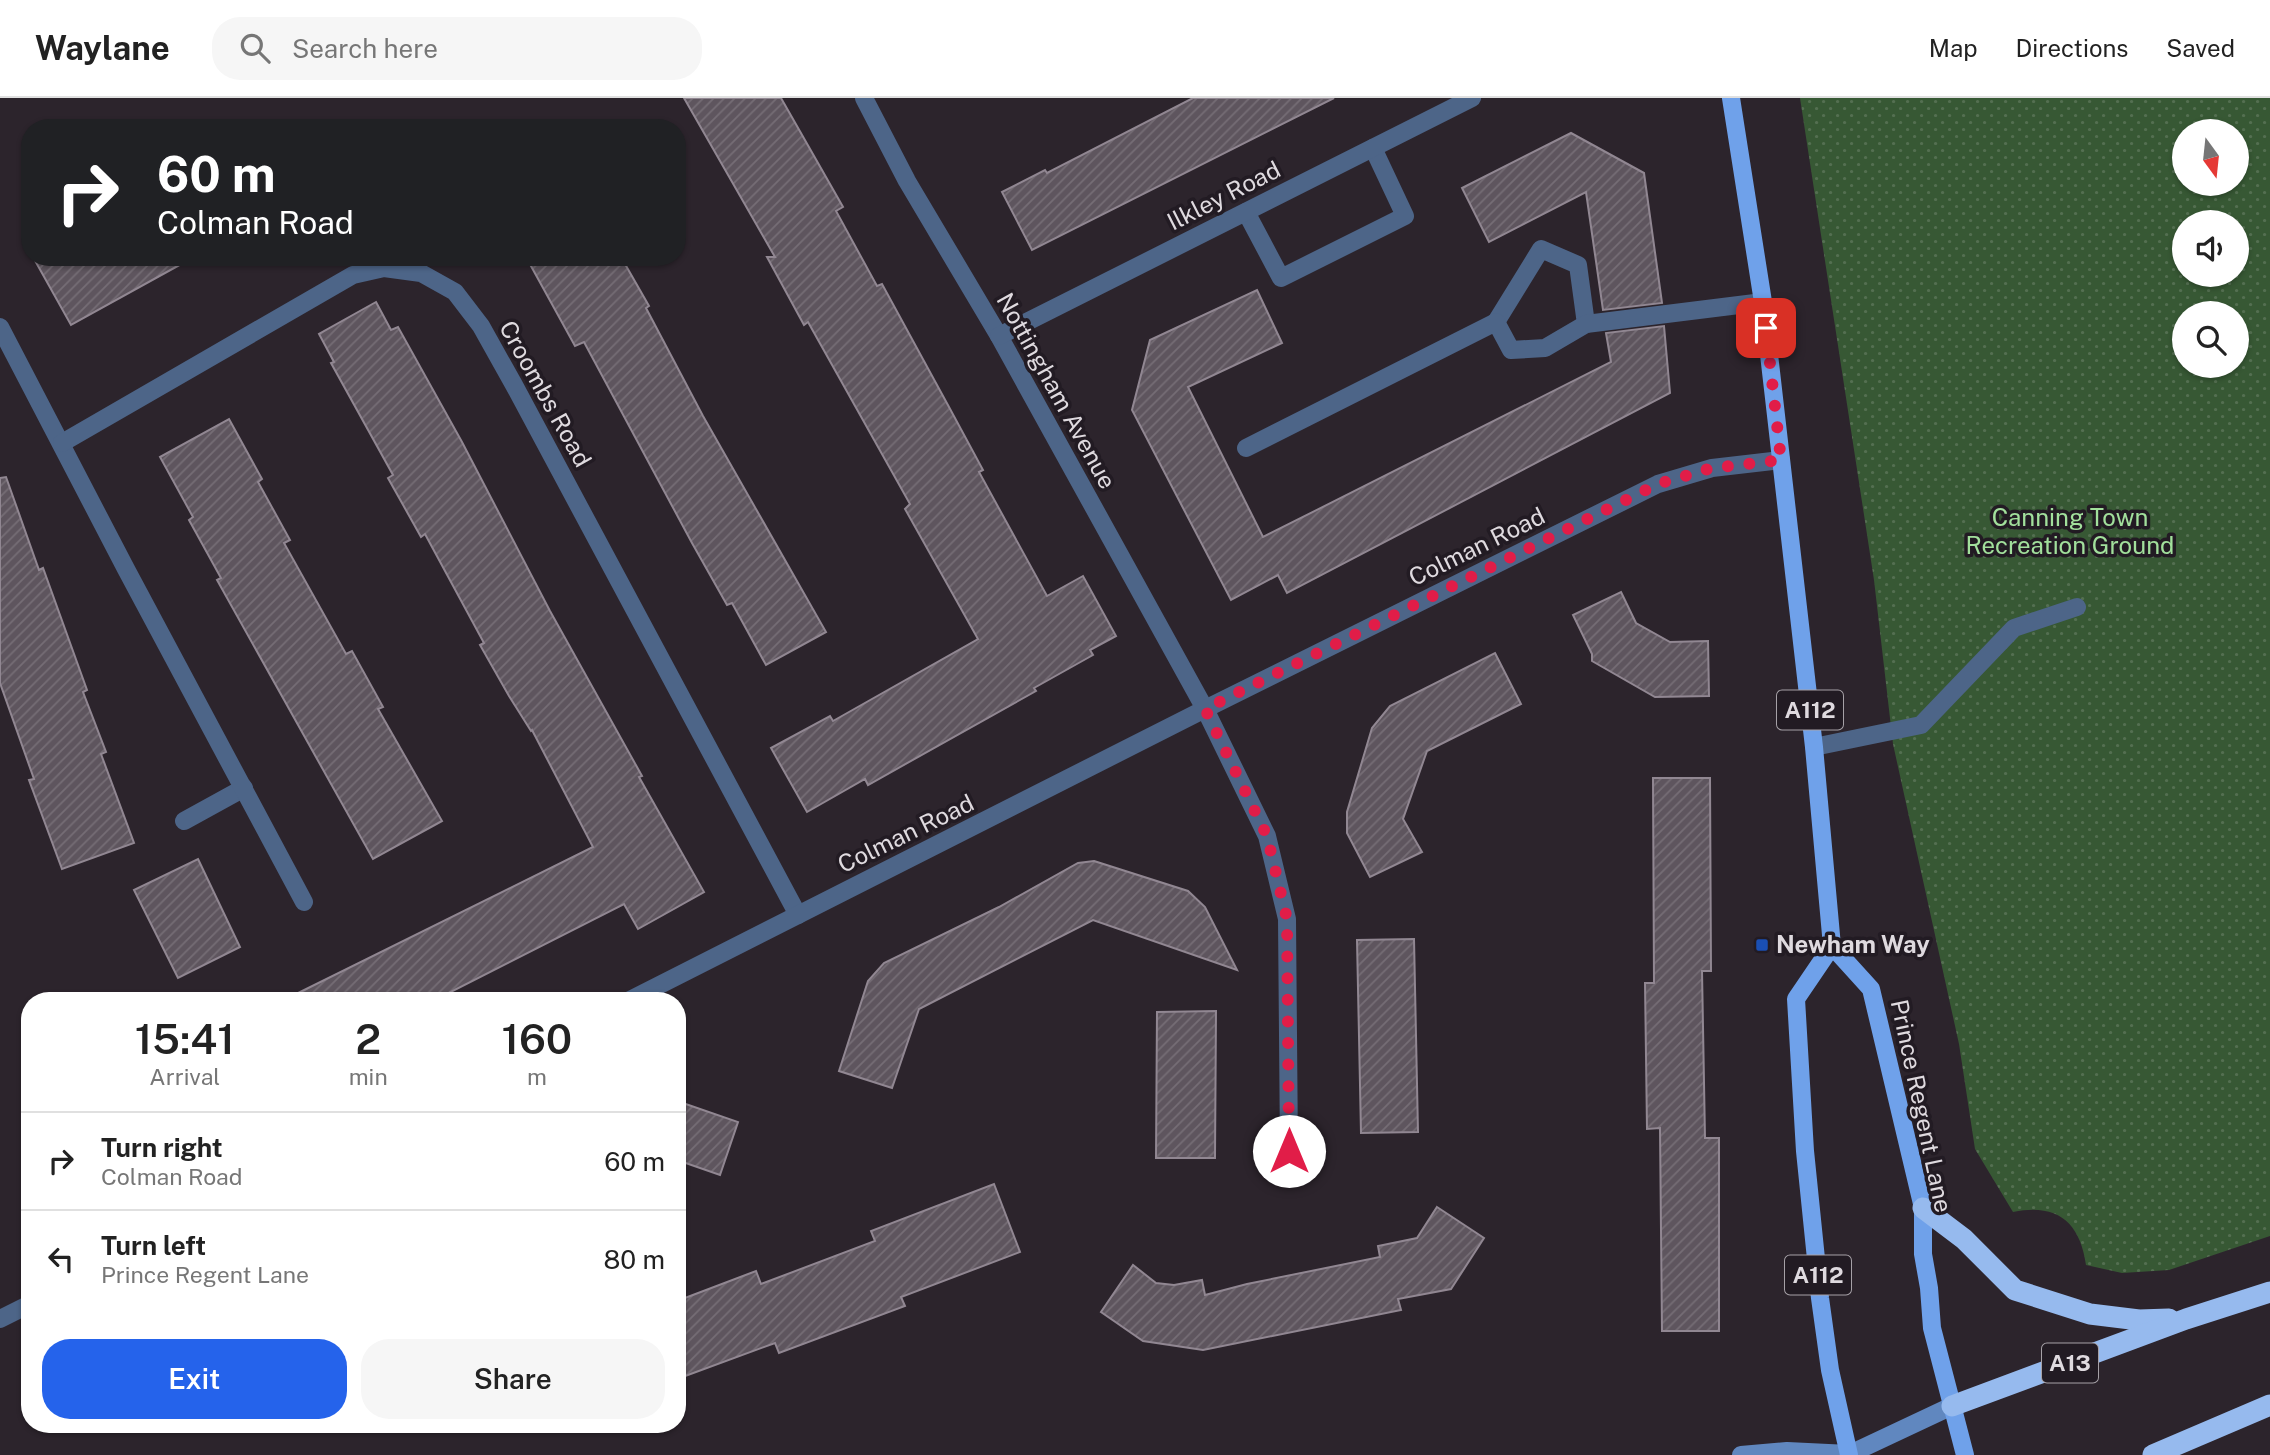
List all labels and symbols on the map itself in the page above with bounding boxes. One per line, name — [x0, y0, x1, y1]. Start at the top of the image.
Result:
north arrow — [2172, 119, 2249, 196]
street label: Ilkley Road — [1162, 155, 1285, 235]
street label: Nottingham Avenue — [991, 288, 1122, 493]
pin — [1736, 298, 1796, 358]
street label: Croombs Road — [494, 316, 598, 471]
street label: Colman Road — [1404, 501, 1549, 591]
park label: Canning Town Recreation Ground — [1966, 503, 2174, 559]
road number: A112 — [1777, 690, 1843, 730]
street label: Colman Road — [833, 788, 978, 878]
place label: Newham Way — [1776, 930, 1930, 958]
marker: Newham Way — [1754, 937, 1770, 953]
street label: Prince Regent Lane — [1886, 997, 1958, 1215]
position arrow — [1252, 1114, 1326, 1188]
road number: A112 — [1785, 1256, 1851, 1294]
road number: A13 — [2042, 1344, 2098, 1382]

